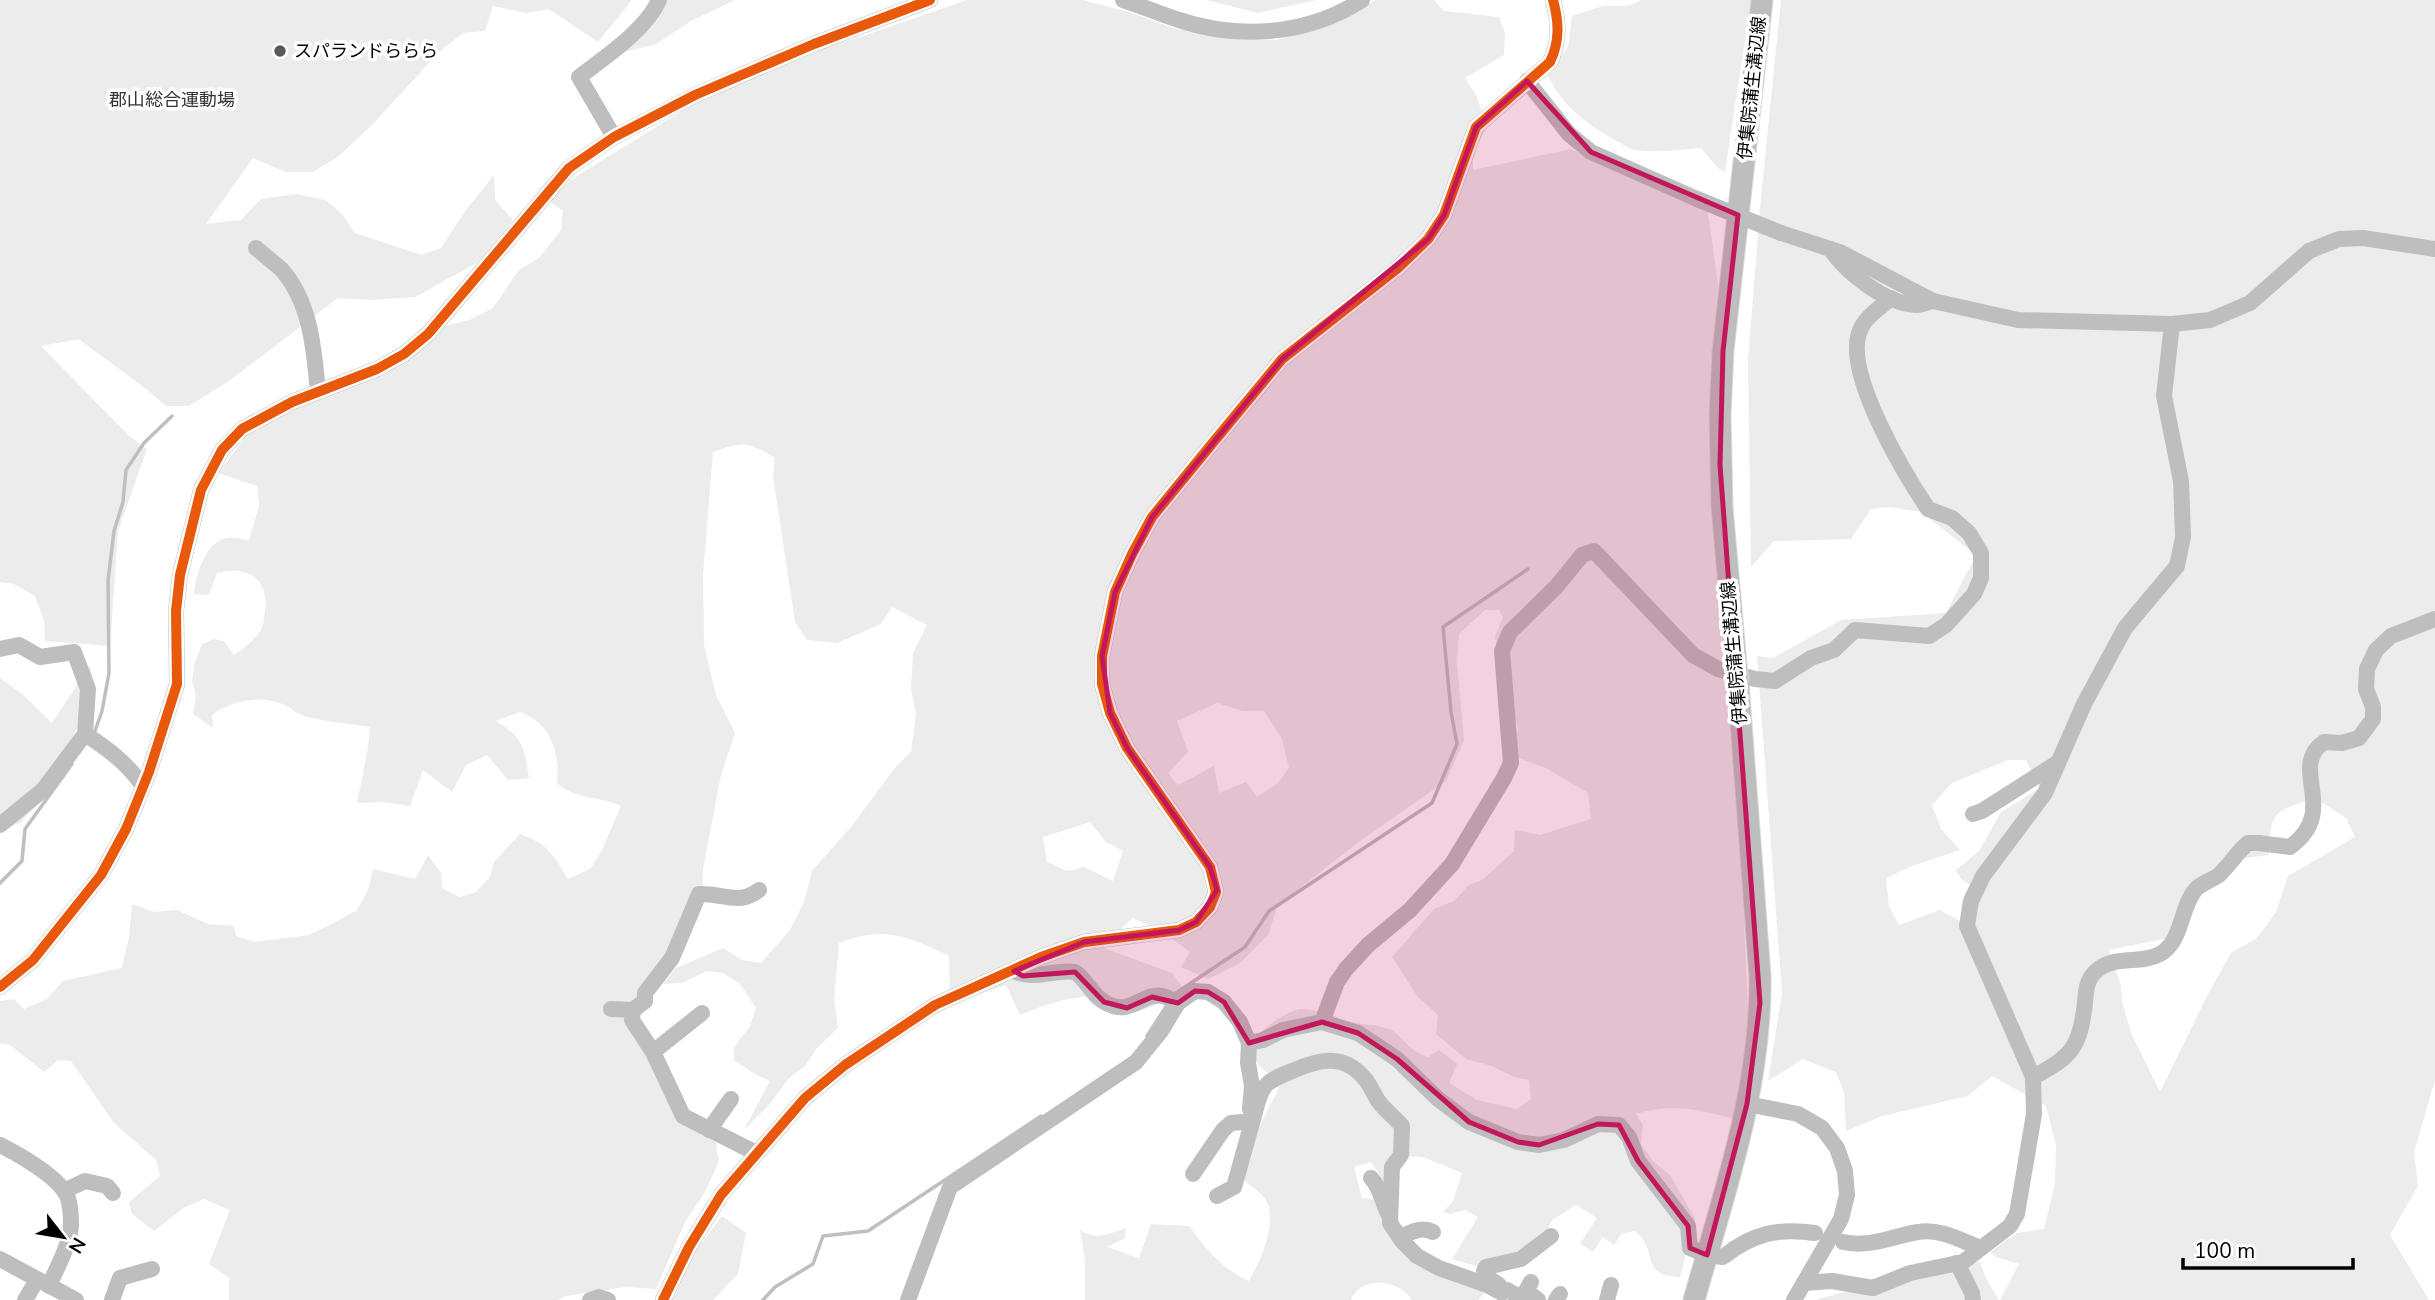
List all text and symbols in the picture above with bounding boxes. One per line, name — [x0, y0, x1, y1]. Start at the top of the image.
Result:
street label: 伊集院蒲生溝辺線 — [1733, 15, 1771, 161]
place label: スパランドららら — [294, 39, 438, 63]
marker: スパランドららら — [272, 43, 288, 59]
park label: 郡山総合運動場 — [109, 88, 235, 112]
street label: 伊集院蒲生溝辺線 — [1716, 580, 1752, 726]
north arrow — [28, 1202, 98, 1272]
scale bar — [2183, 1226, 2353, 1270]
text: N — [62, 1232, 92, 1258]
text: 100 m — [2194, 1237, 2255, 1265]

